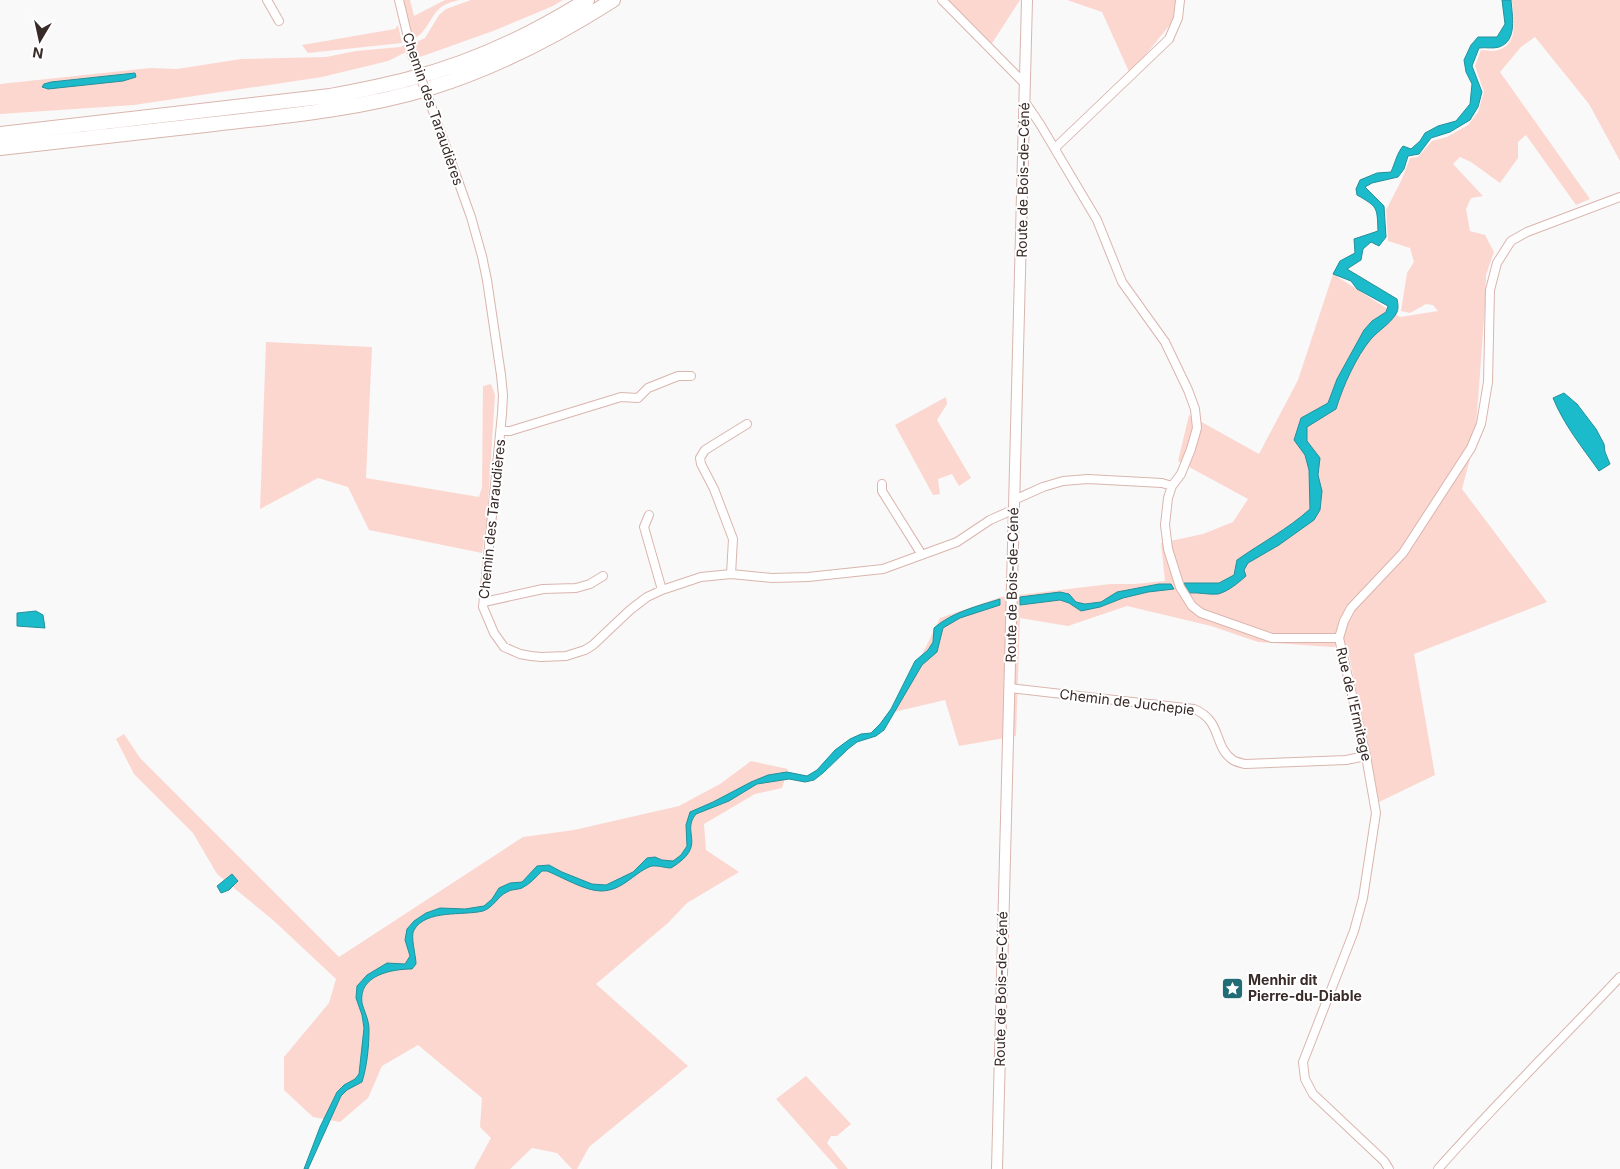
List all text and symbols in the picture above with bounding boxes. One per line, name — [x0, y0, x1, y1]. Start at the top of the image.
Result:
north arrow — [15, 15, 65, 65]
street label: Chemin des Taraudières — [399, 30, 468, 188]
text: N — [31, 44, 44, 63]
street label: Route de Bois-de-Céné — [1013, 102, 1032, 258]
street label: Chemin des Taraudières — [475, 438, 508, 600]
street label: Route de Bois-de-Céné — [1002, 507, 1021, 663]
street label: Rue de l'Ermitage — [1333, 645, 1376, 763]
street label: Chemin de Juchepie — [1059, 685, 1196, 718]
street label: Route de Bois-de-Céné — [991, 911, 1010, 1067]
place label: Menhir dit Pierre-du-Diable — [1248, 971, 1362, 1004]
place icon: Menhir dit Pierre-du-Diable — [1220, 976, 1244, 1000]

